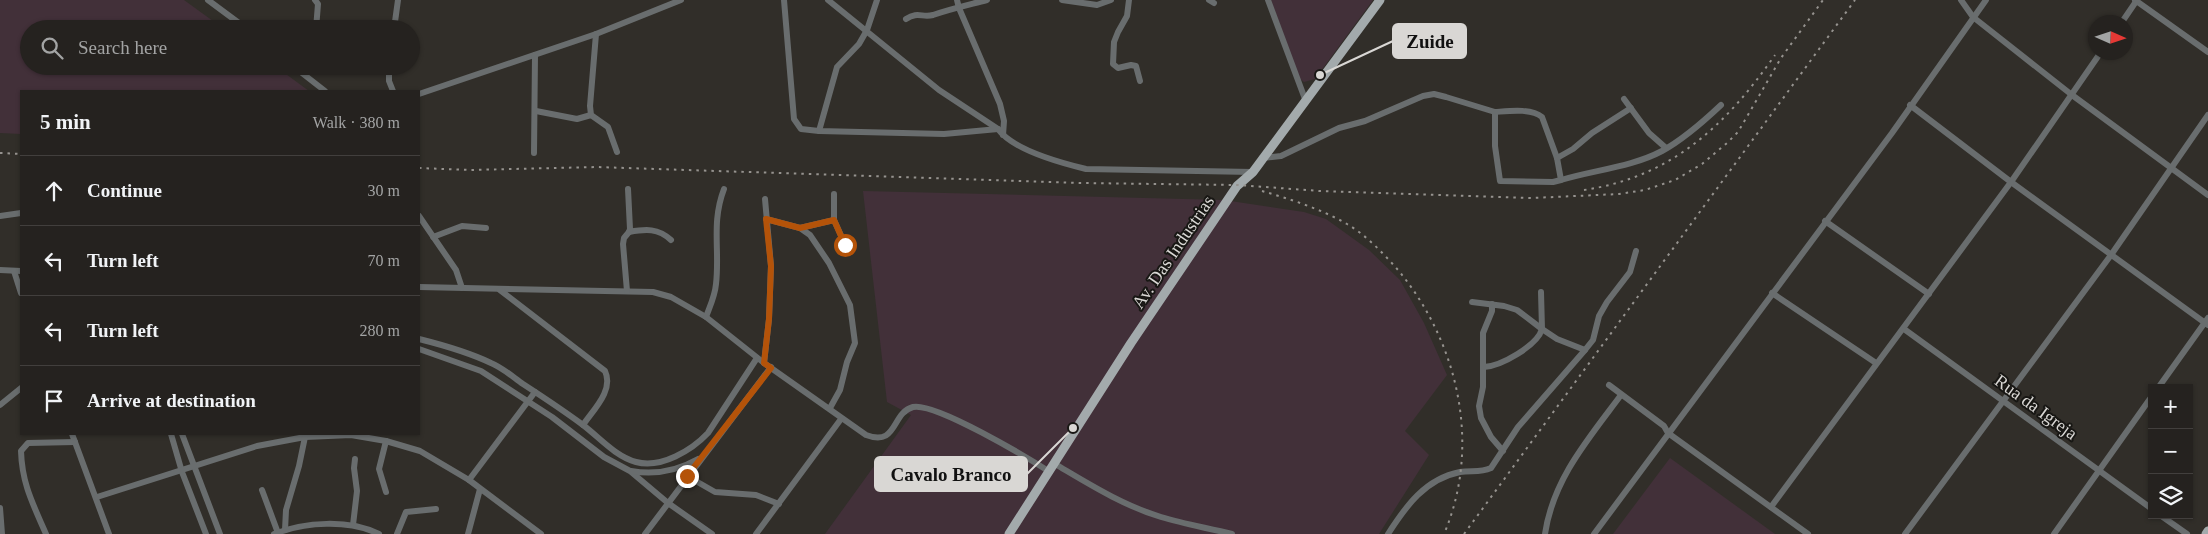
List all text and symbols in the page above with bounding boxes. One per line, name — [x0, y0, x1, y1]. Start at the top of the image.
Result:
north arrow — [2088, 15, 2133, 60]
search box — [20, 20, 420, 75]
callout: Zuide — [1393, 24, 1466, 58]
text: Zuide — [1406, 31, 1454, 52]
icon: search — [38, 34, 66, 62]
text: Search here — [78, 37, 167, 58]
text: 5 min — [40, 110, 91, 134]
text: Walk · 380 m — [313, 114, 400, 131]
icon: ahead — [40, 177, 68, 205]
text: Continue — [87, 180, 162, 201]
text: 30 m — [368, 182, 400, 199]
street label: Av. Das Industrias — [1128, 192, 1218, 312]
route start — [834, 234, 857, 257]
icon: left — [40, 247, 68, 275]
text: Turn left — [87, 250, 159, 271]
text: 70 m — [368, 252, 400, 269]
icon: left — [40, 317, 68, 345]
text: Turn left — [87, 320, 159, 341]
text: 280 m — [360, 322, 400, 339]
street label: Rua da Igreja — [1991, 370, 2081, 444]
map controls — [2148, 384, 2193, 519]
button: + — [2148, 384, 2193, 429]
icon: arrive — [40, 387, 68, 415]
text: Arrive at destination — [87, 390, 256, 411]
button: − — [2148, 429, 2193, 474]
callout: Cavalo Branco — [875, 457, 1027, 491]
text: Cavalo Branco — [891, 464, 1011, 485]
route end — [676, 465, 699, 488]
button: layers — [2148, 474, 2193, 519]

